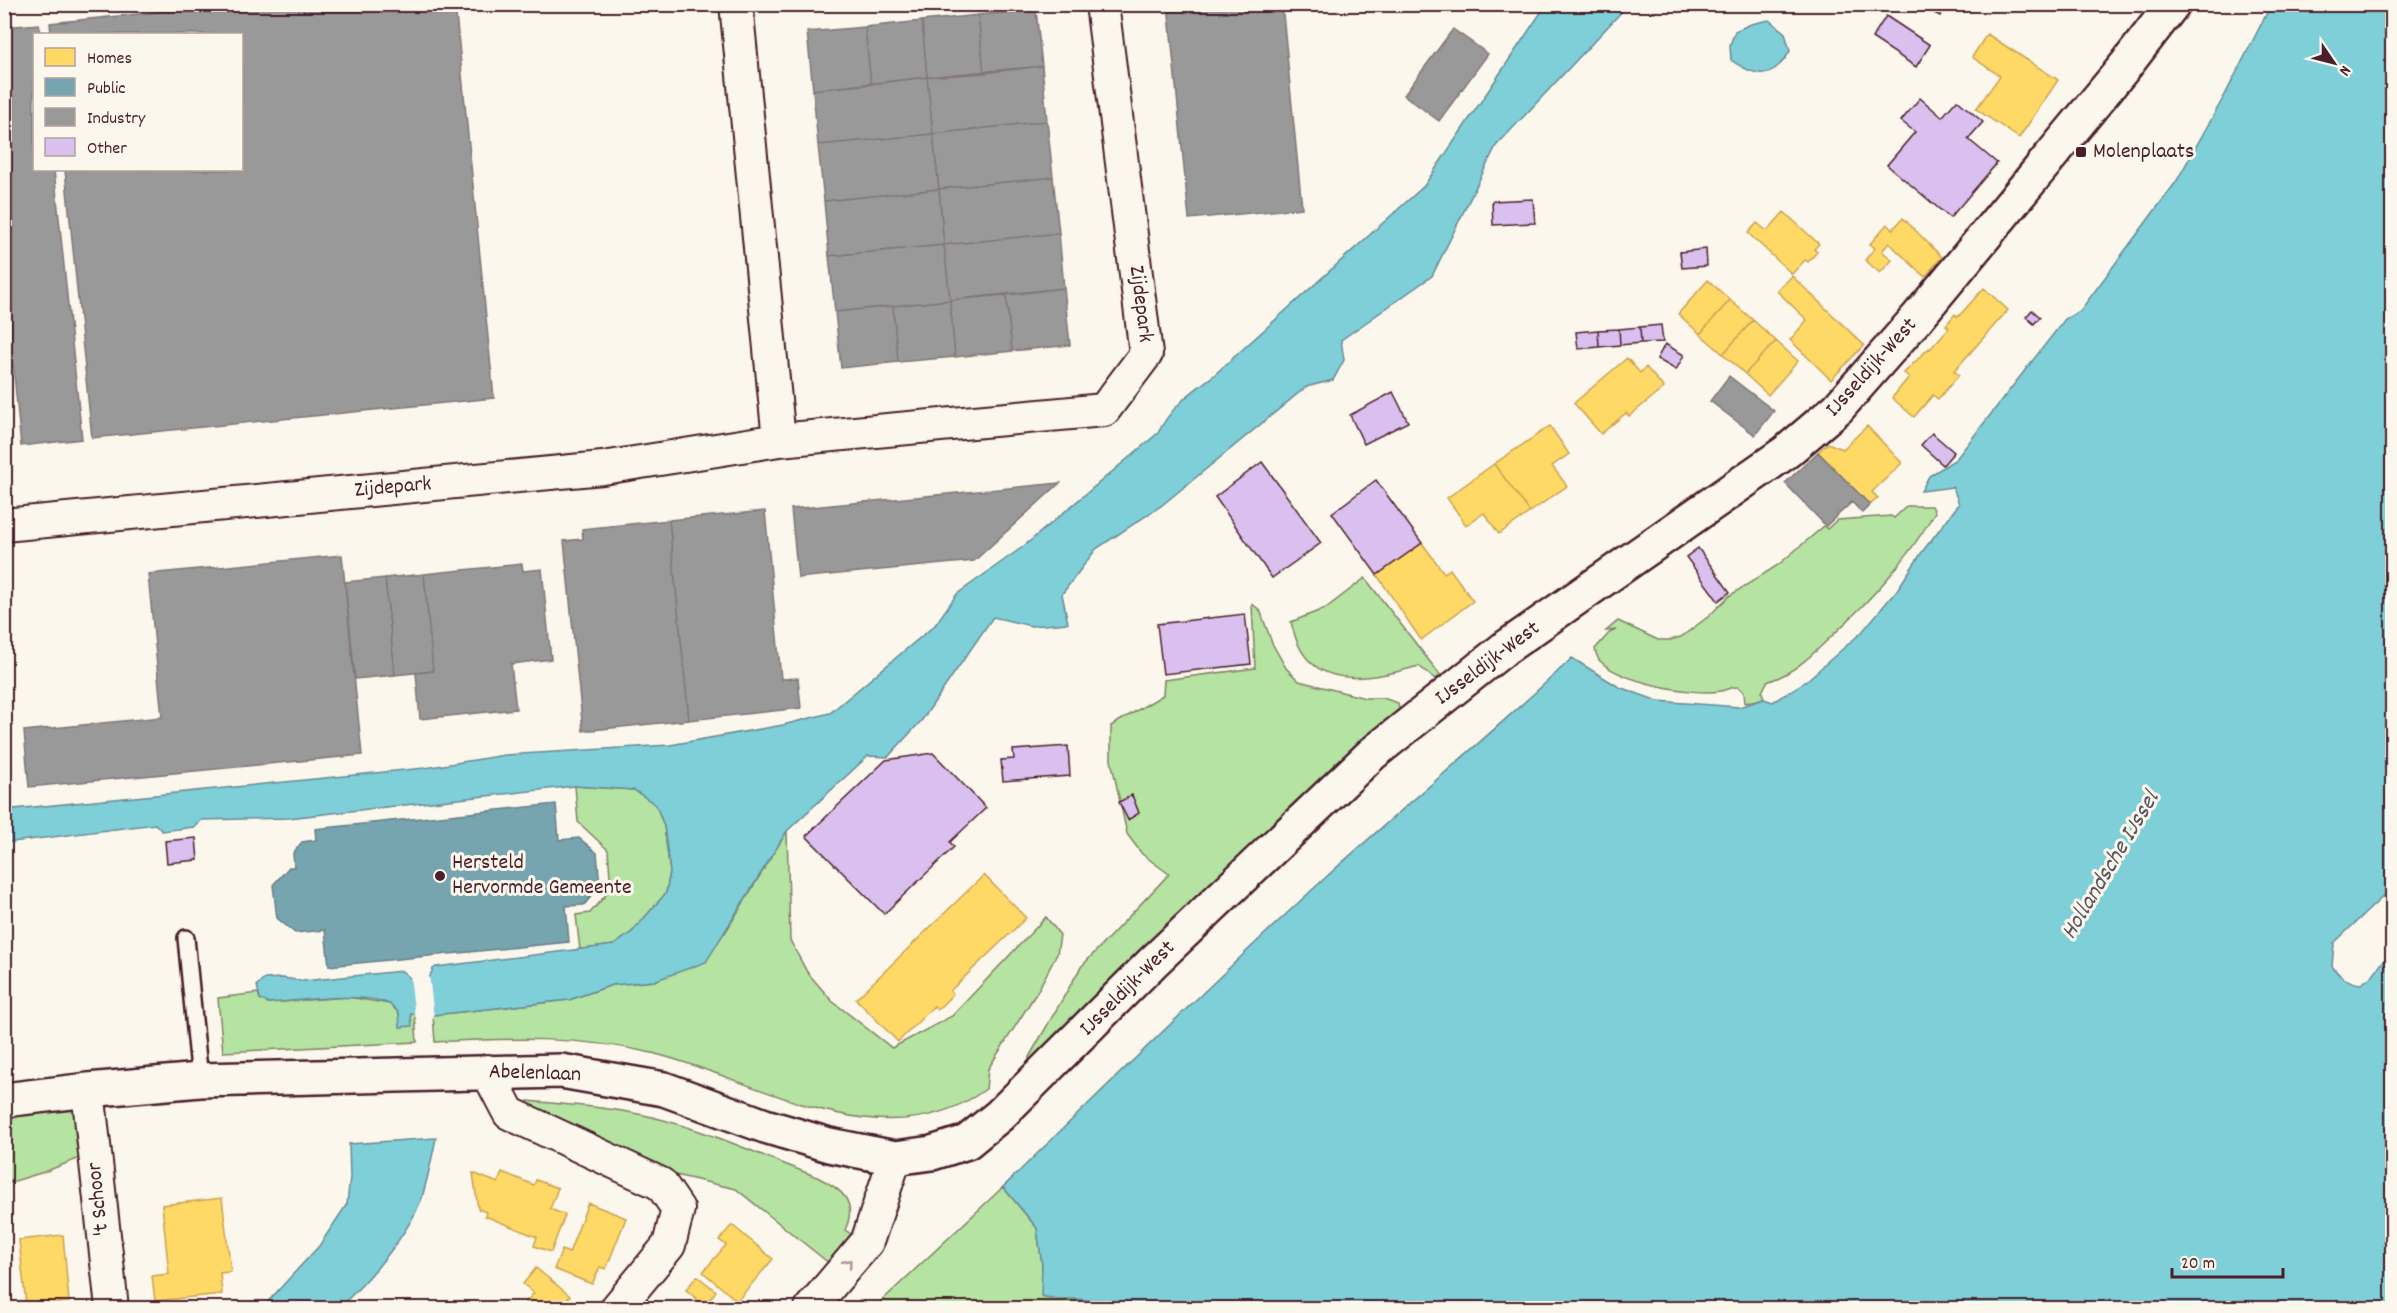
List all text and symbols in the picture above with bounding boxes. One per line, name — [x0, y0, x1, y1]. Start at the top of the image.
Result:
legend — [33, 33, 243, 171]
north arrow — [2304, 33, 2364, 93]
text: Homes — [87, 47, 132, 72]
text: N — [2332, 60, 2356, 80]
text: Public — [87, 77, 126, 102]
text: Industry — [87, 107, 146, 132]
text: Other — [87, 137, 127, 162]
place label: Molenplaats — [2093, 137, 2194, 168]
marker: Molenplaats — [2074, 145, 2088, 159]
street label: Zijdepark — [1120, 264, 1160, 344]
street label: IJsseldijk-West — [1819, 311, 1925, 425]
street label: Zijdepark — [353, 469, 433, 507]
street label: IJsseldijk-West — [1429, 614, 1547, 714]
water label: Hollandsche IJssel — [2053, 784, 2170, 947]
place label: Hersteld Hervormde Gemeente — [452, 848, 632, 904]
marker: Hersteld Hervormde Gemeente — [433, 869, 447, 883]
street label: IJsseldijk-West — [1073, 934, 1183, 1044]
street label: Abelenlaan — [488, 1057, 582, 1091]
street label: 't Schoor — [80, 1160, 118, 1237]
scale bar — [2172, 1241, 2283, 1279]
text: 20 m — [2181, 1252, 2215, 1277]
one-way arrow — [840, 1259, 851, 1270]

